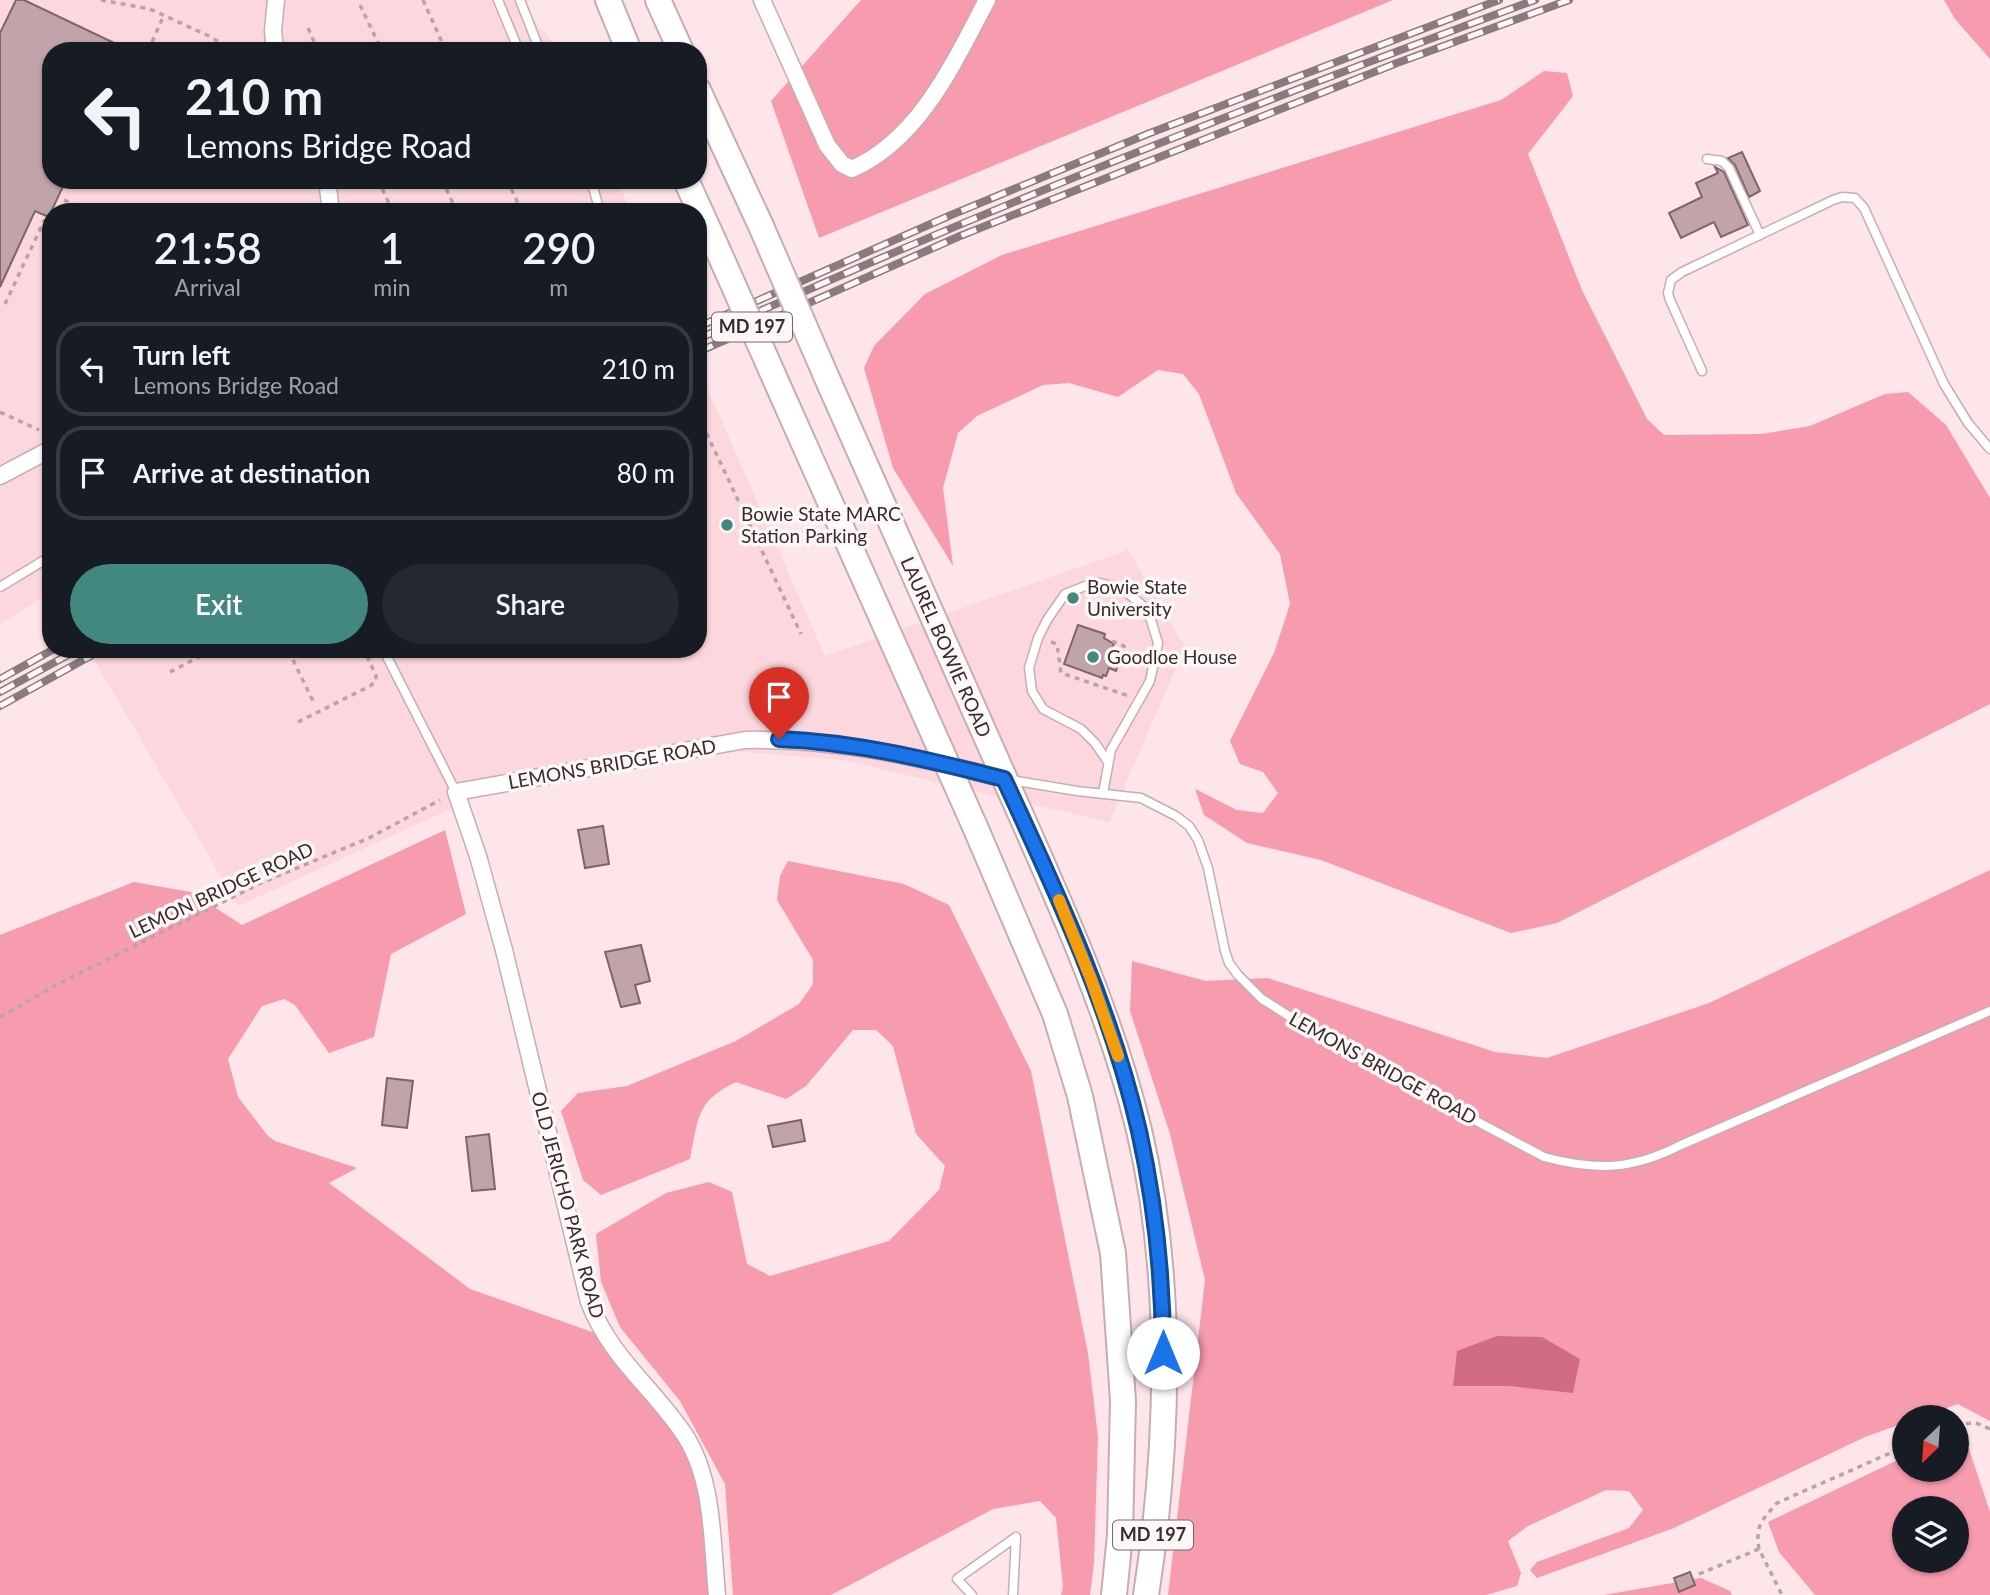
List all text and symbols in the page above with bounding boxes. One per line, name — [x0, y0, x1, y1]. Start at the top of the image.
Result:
text: 210 m — [185, 67, 323, 125]
icon: left — [70, 70, 161, 161]
text: Lemons Bridge Road — [185, 126, 472, 165]
text: 21:58 — [154, 223, 262, 273]
text: 1 — [380, 223, 404, 273]
text: 290 — [522, 223, 595, 273]
text: Arrival — [175, 273, 241, 301]
text: min — [373, 273, 411, 301]
text: m — [549, 273, 568, 301]
road number: MD 197 — [712, 312, 792, 342]
text: Turn left — [133, 339, 230, 371]
icon: left — [74, 350, 112, 388]
text: 210 m — [602, 353, 675, 385]
text: Lemons Bridge Road — [133, 371, 339, 399]
icon: arrive — [74, 454, 112, 492]
text: Arrive at destination — [133, 457, 370, 489]
text: 80 m — [617, 457, 675, 489]
place label: Bowie State MARC Station Parking — [741, 502, 901, 547]
marker: Bowie State MARC Station Parking — [719, 517, 735, 533]
street label: LAUREL BOWIE ROAD — [896, 553, 997, 741]
button: Exit — [70, 564, 368, 644]
button: Share — [382, 564, 679, 644]
place label: Bowie State University — [1087, 575, 1187, 620]
marker: Bowie State University — [1065, 590, 1081, 606]
place label: Goodloe House — [1107, 645, 1237, 668]
marker: Goodloe House — [1085, 649, 1101, 665]
pin — [749, 667, 809, 739]
icon: arrive — [760, 678, 798, 716]
street label: LEMONS BRIDGE ROAD — [506, 734, 718, 793]
street label: LEMON BRIDGE ROAD — [125, 837, 317, 942]
street label: LEMONS BRIDGE ROAD — [1285, 1006, 1481, 1129]
street label: OLD JERICHO PARK ROAD — [527, 1089, 610, 1321]
position arrow — [1126, 1316, 1200, 1390]
north arrow — [1892, 1405, 1969, 1482]
map controls — [1892, 1405, 1969, 1573]
button: layers — [1892, 1496, 1969, 1573]
road number: MD 197 — [1113, 1520, 1193, 1550]

